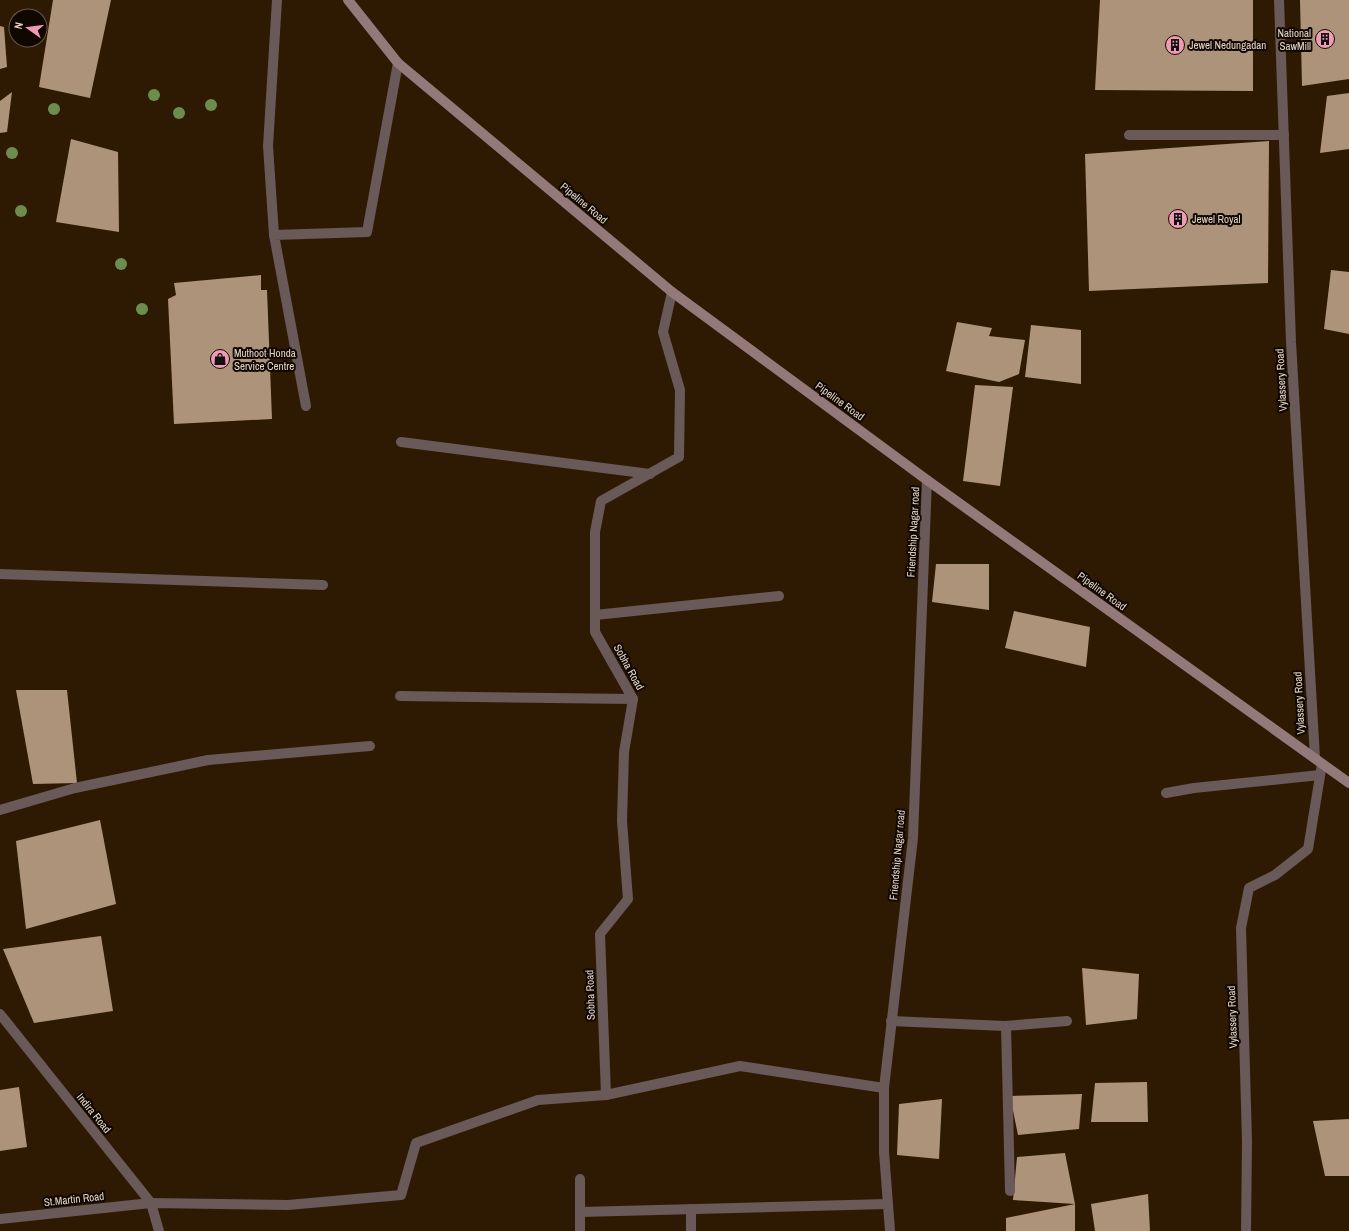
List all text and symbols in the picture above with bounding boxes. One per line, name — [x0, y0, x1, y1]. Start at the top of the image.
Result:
north arrow — [8, 8, 48, 48]
text: N — [11, 21, 26, 30]
place label: National SawMill — [1277, 26, 1311, 53]
building icon: National SawMill — [1314, 28, 1336, 50]
building icon: Jewel Nedungadan — [1164, 34, 1186, 56]
place label: Jewel Nedungadan — [1189, 38, 1266, 52]
street label: Pipeline Road — [558, 179, 610, 227]
building icon: Jewel Royal — [1167, 208, 1189, 230]
place label: Jewel Royal — [1192, 212, 1241, 226]
place label: Muthoot Honda Service Centre — [234, 346, 296, 373]
shop icon: Muthoot Honda Service Centre — [209, 348, 231, 370]
street label: Vylassery Road — [1272, 348, 1290, 412]
street label: Pipeline Road — [813, 379, 867, 423]
street label: Friendship Nagar road — [904, 486, 922, 578]
street label: Pipeline Road — [1075, 569, 1129, 613]
street label: Sobha Road — [611, 642, 647, 692]
street label: Vylassery Road — [1290, 671, 1308, 735]
street label: Friendship Nagar road — [886, 809, 908, 901]
street label: Sobha Road — [582, 970, 598, 1020]
street label: Vylassery Road — [1224, 985, 1240, 1049]
street label: Indira Road — [74, 1090, 114, 1136]
street label: St.Martin Road — [43, 1189, 105, 1209]

